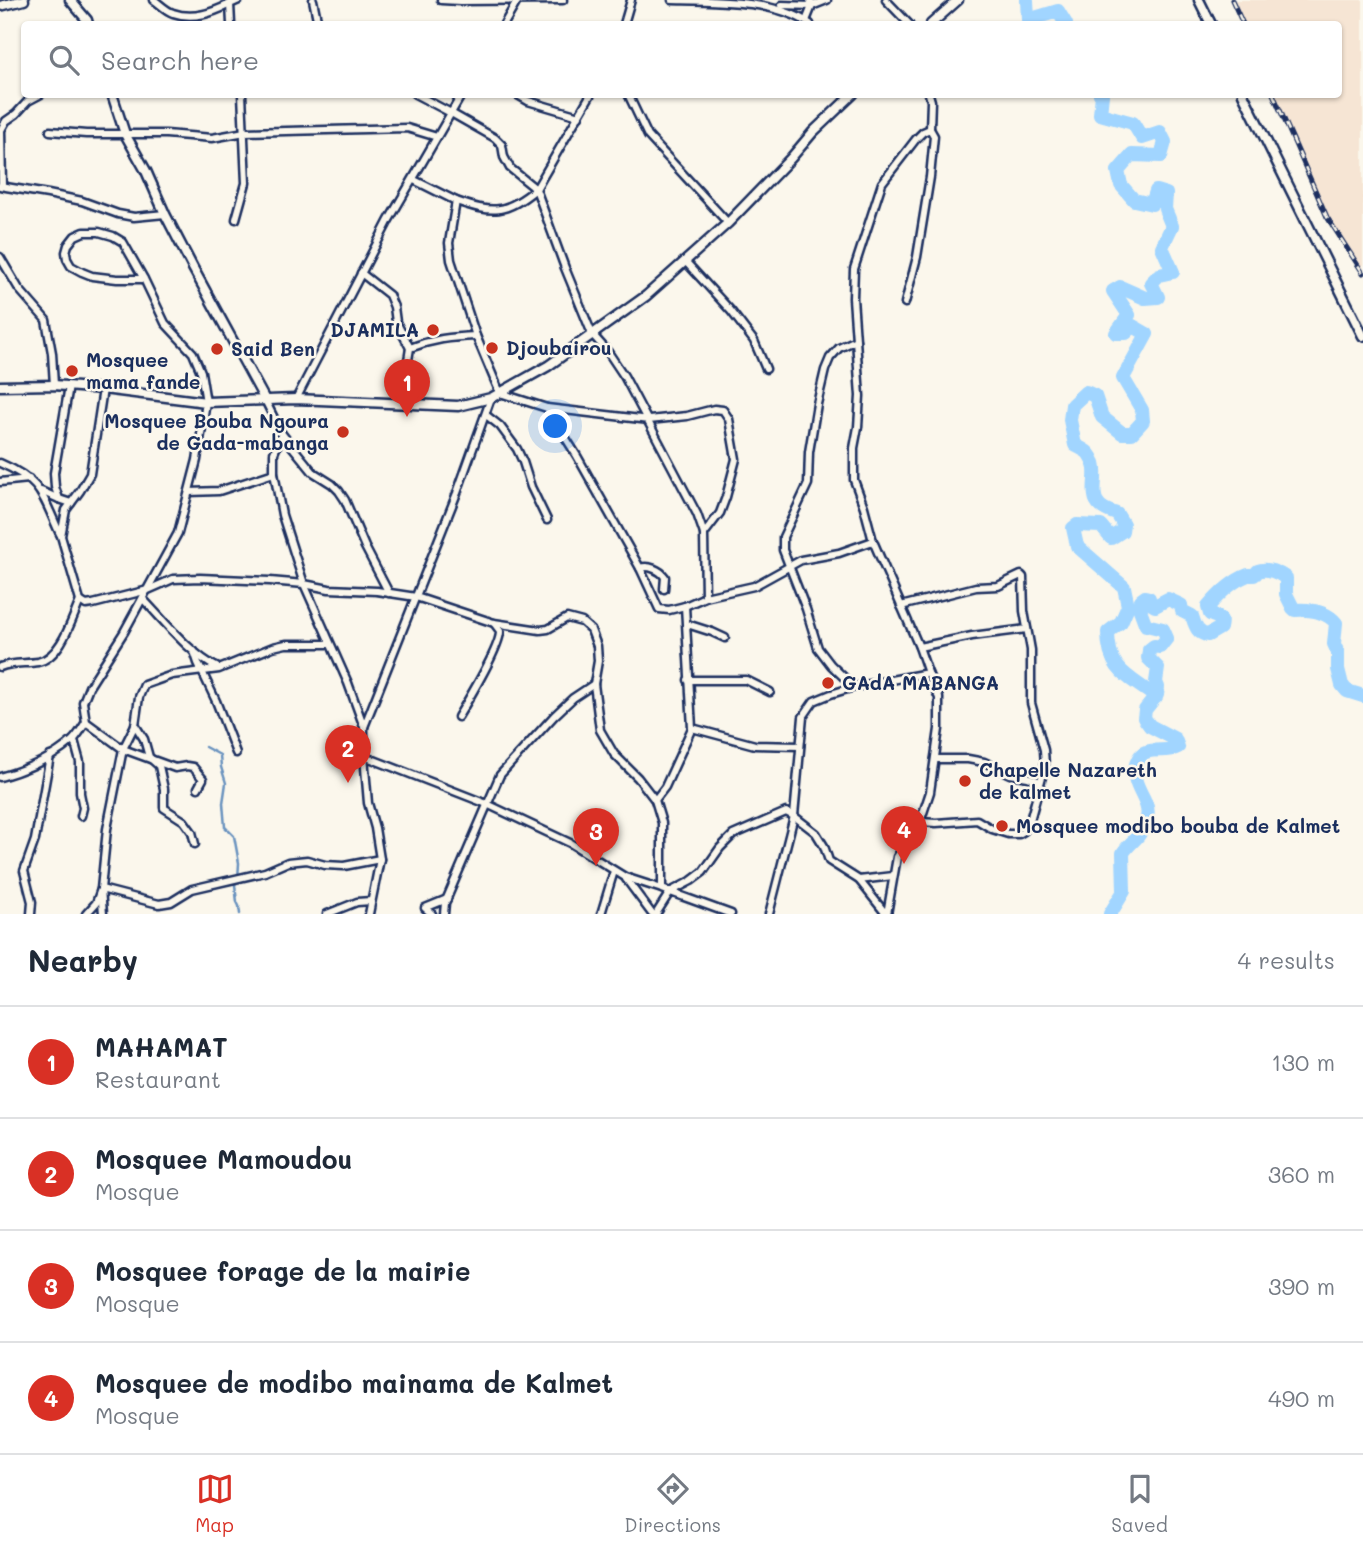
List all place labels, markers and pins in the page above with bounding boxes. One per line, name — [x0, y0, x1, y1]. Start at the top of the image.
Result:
place label: DJAMILA — [330, 317, 419, 342]
marker: DJAMILA — [425, 322, 441, 338]
place label: Djoubairou — [506, 335, 612, 360]
place label: Said Ben — [231, 336, 315, 361]
marker: Djoubairou — [484, 340, 500, 356]
marker: Said Ben — [209, 341, 225, 357]
place label: Mosquee mama fande — [86, 347, 200, 394]
pin: 1 — [384, 359, 430, 417]
marker: Mosquee mama fande — [64, 363, 80, 379]
place label: Mosquee Bouba Ngoura de Gada-mabanga — [104, 408, 329, 455]
marker: Mosquee Bouba Ngoura de Gada-mabanga — [335, 424, 351, 440]
place label: GAdA MABANGA — [842, 670, 999, 695]
marker: GAdA MABANGA — [820, 675, 836, 691]
pin: 2 — [325, 725, 371, 783]
place label: Chapelle Nazareth de kalmet — [979, 757, 1157, 804]
marker: Chapelle Nazareth de kalmet — [957, 773, 973, 789]
pin: 4 — [881, 806, 927, 864]
pin: 3 — [573, 808, 619, 866]
place label: Mosquee modibo bouba de Kalmet — [1016, 813, 1340, 838]
marker: Mosquee modibo bouba de Kalmet — [994, 818, 1010, 834]

